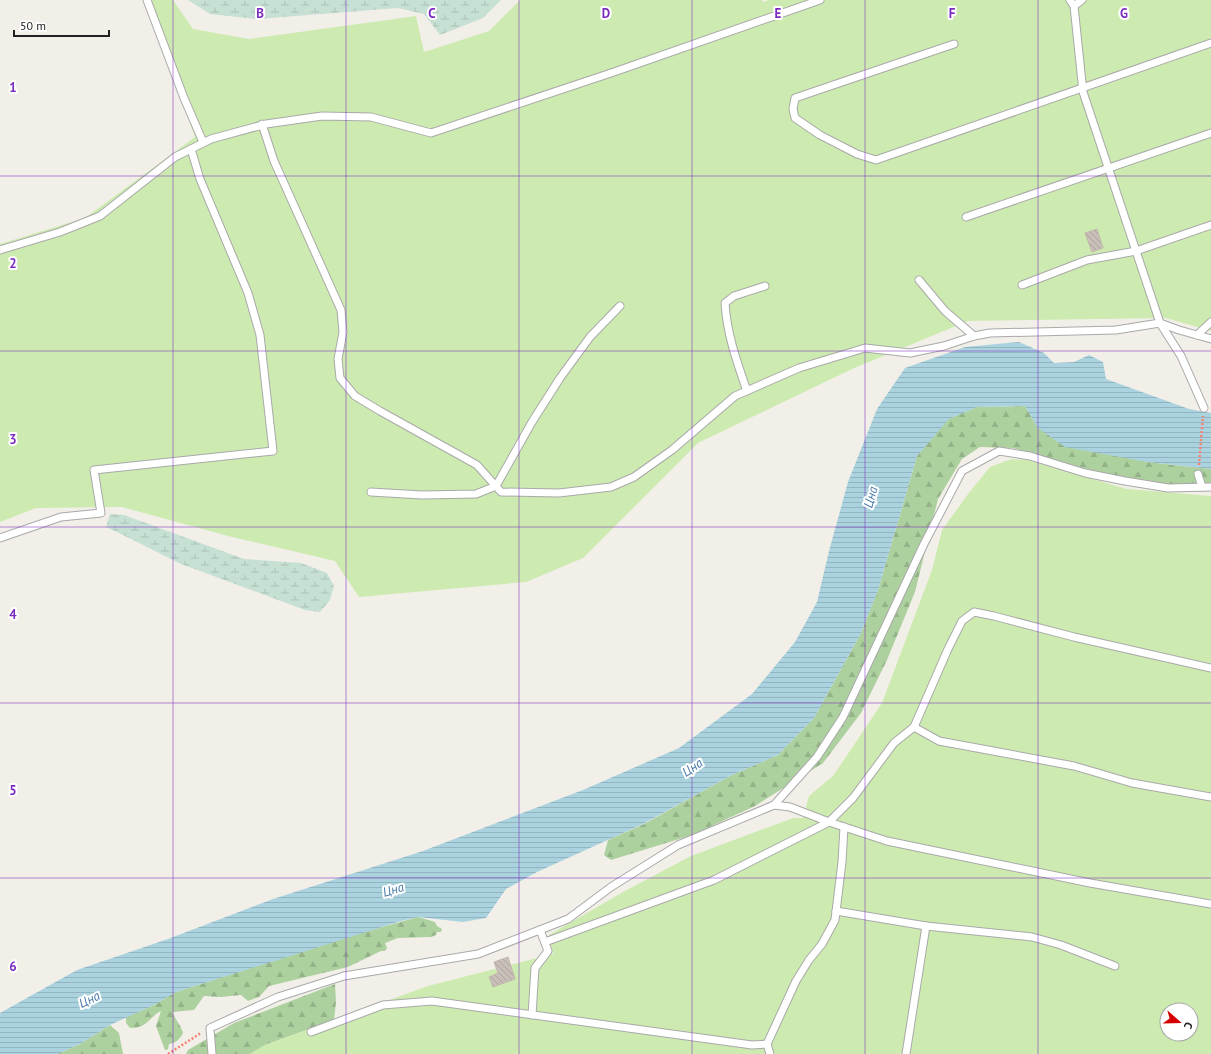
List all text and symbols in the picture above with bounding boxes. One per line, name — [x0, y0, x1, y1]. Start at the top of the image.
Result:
text: B — [256, 5, 264, 22]
text: C — [428, 5, 436, 22]
text: D — [602, 5, 610, 22]
text: E — [775, 5, 782, 22]
text: F — [949, 5, 956, 22]
text: G — [1120, 5, 1128, 22]
scale bar — [14, 12, 109, 38]
text: 50 m — [20, 18, 46, 33]
text: 1 — [9, 79, 17, 96]
text: 2 — [9, 255, 17, 272]
text: 3 — [9, 431, 17, 448]
water label: Цна — [859, 484, 882, 510]
text: 4 — [9, 606, 17, 623]
water label: Цна — [679, 754, 707, 781]
text: 5 — [9, 782, 17, 799]
water label: Цна — [380, 878, 407, 901]
text: 6 — [9, 958, 17, 975]
water label: Цна — [76, 987, 103, 1012]
north arrow — [1159, 1002, 1199, 1042]
text: С — [1181, 1020, 1196, 1031]

